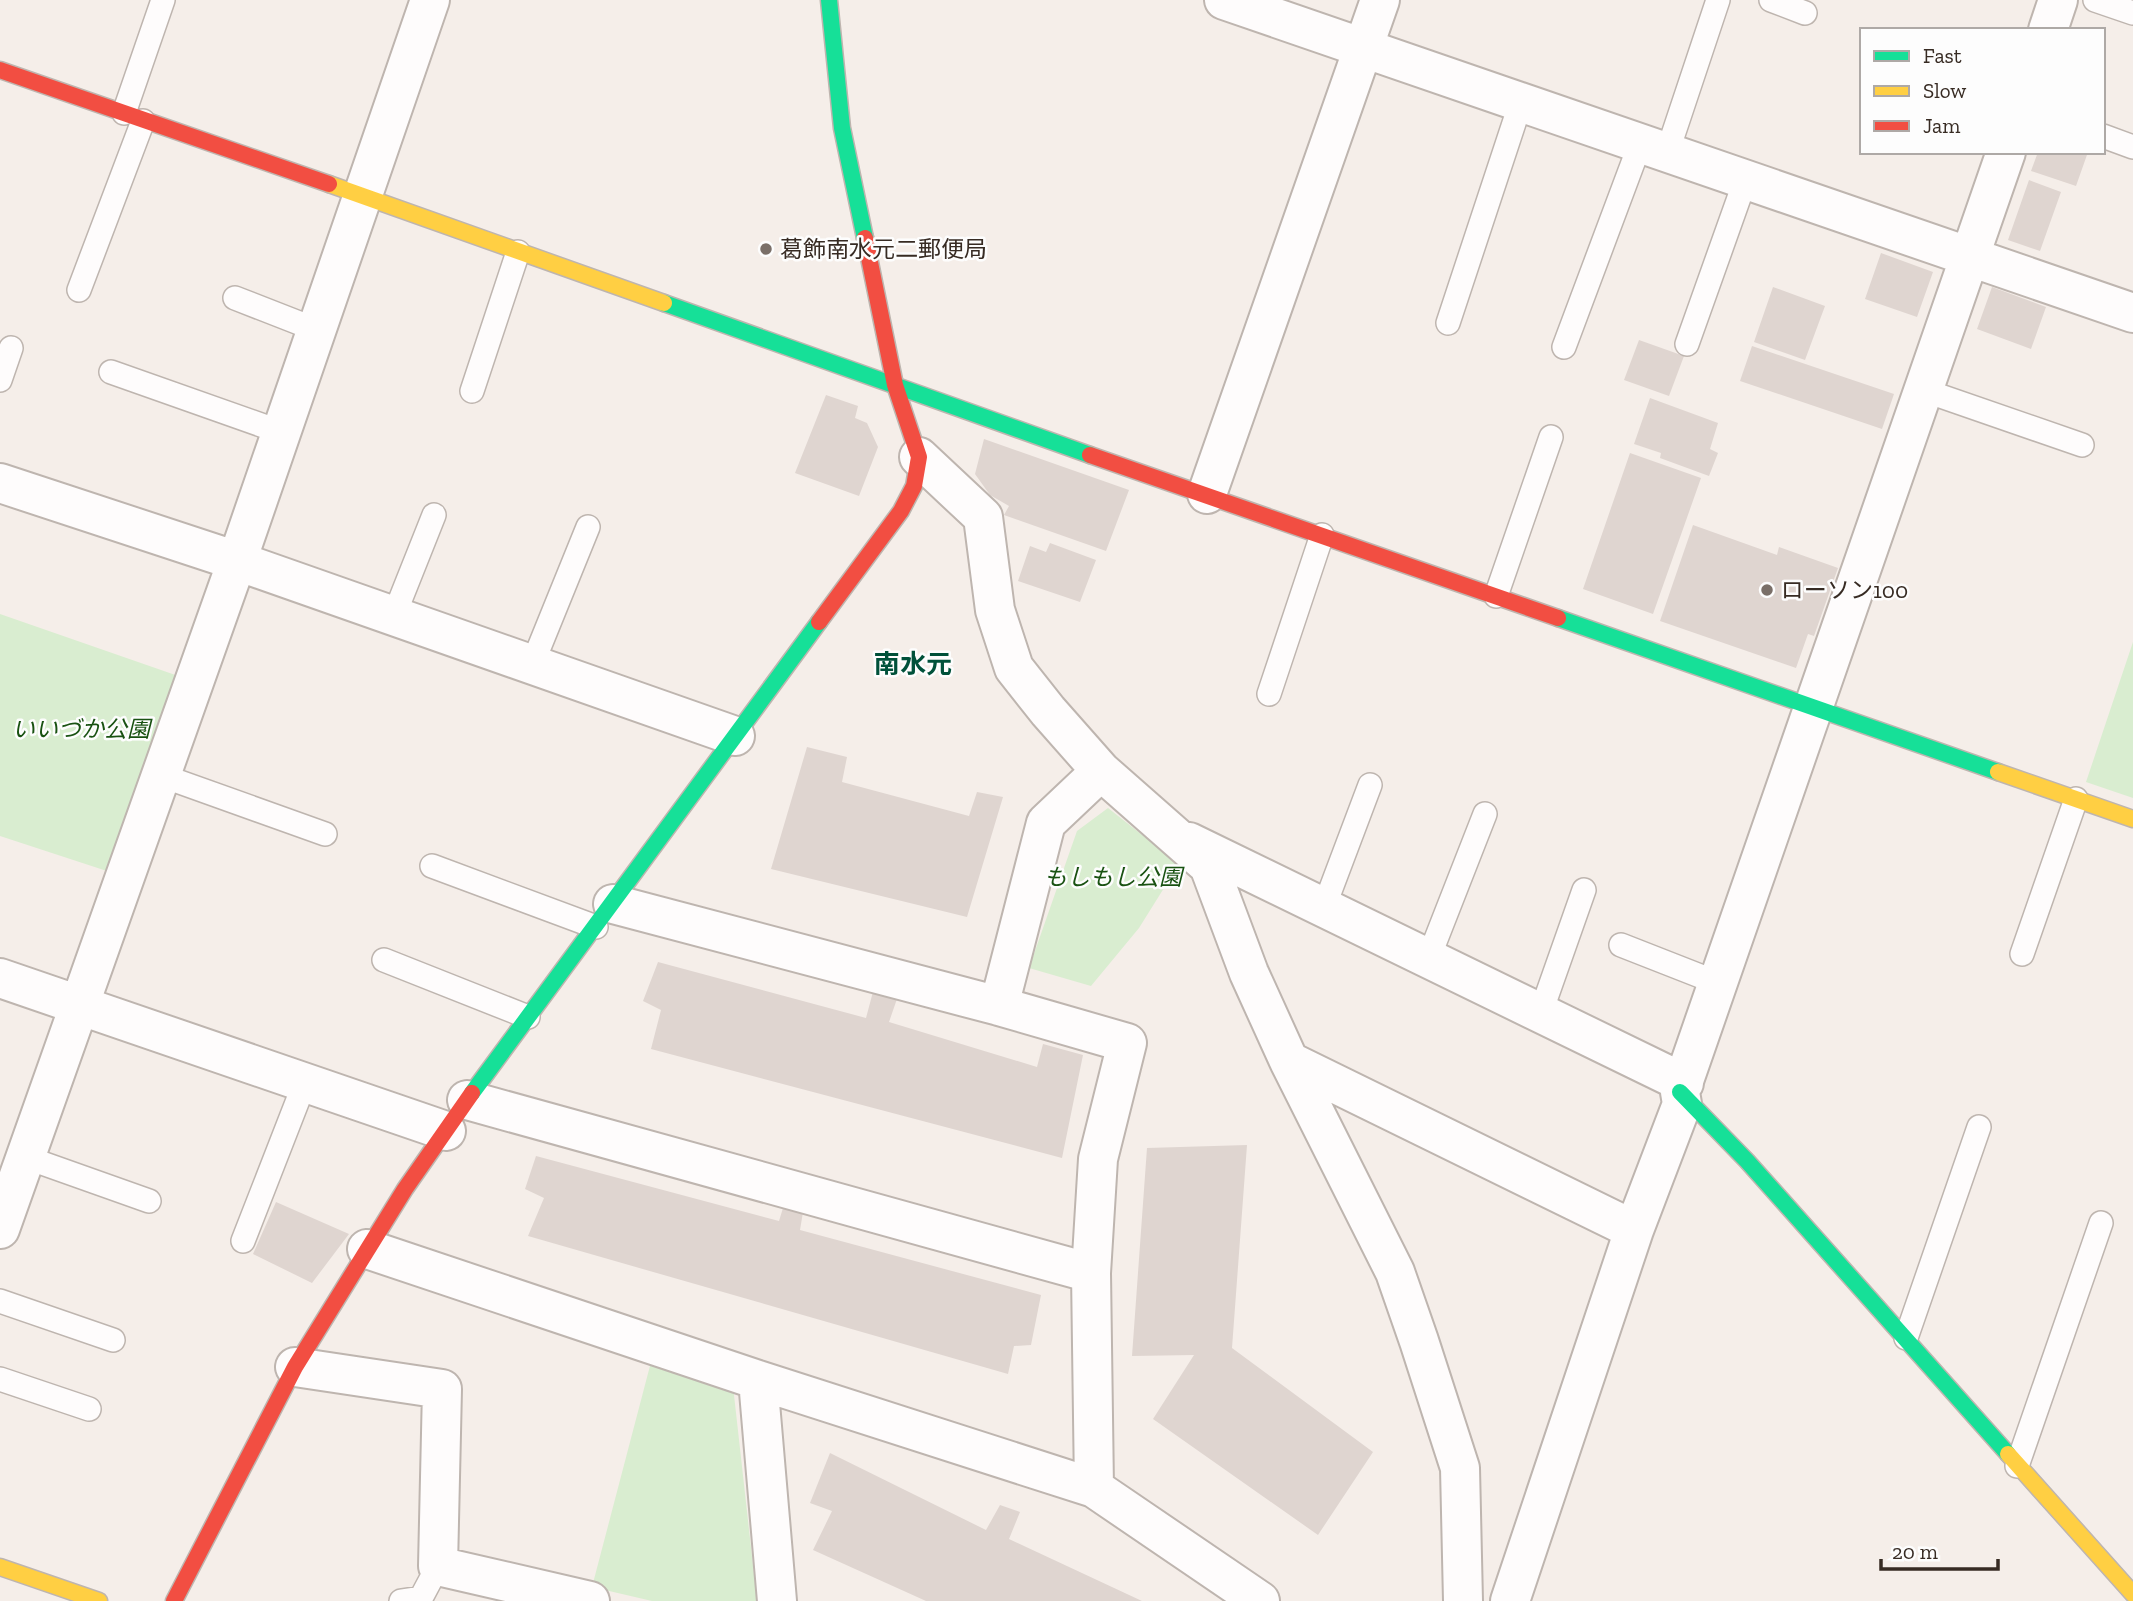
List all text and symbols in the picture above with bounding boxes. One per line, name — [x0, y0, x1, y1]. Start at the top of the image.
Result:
legend — [1860, 28, 2105, 154]
text: Fast — [1923, 43, 1962, 68]
text: Slow — [1923, 78, 1966, 103]
text: Jam — [1923, 113, 1960, 138]
place label: 葛飾南水元二郵便局 — [780, 235, 987, 263]
marker: 葛飾南水元二郵便局 — [758, 241, 774, 257]
place label: ローソン100 — [1781, 576, 1908, 604]
marker: ローソン100 — [1759, 582, 1775, 598]
district label: 南水元 — [874, 648, 952, 680]
park label: いいづか公園 — [12, 715, 153, 743]
park label: もしもし公園 — [1044, 863, 1185, 891]
scale bar — [1881, 1528, 1998, 1572]
text: 20 m — [1892, 1539, 1938, 1564]

